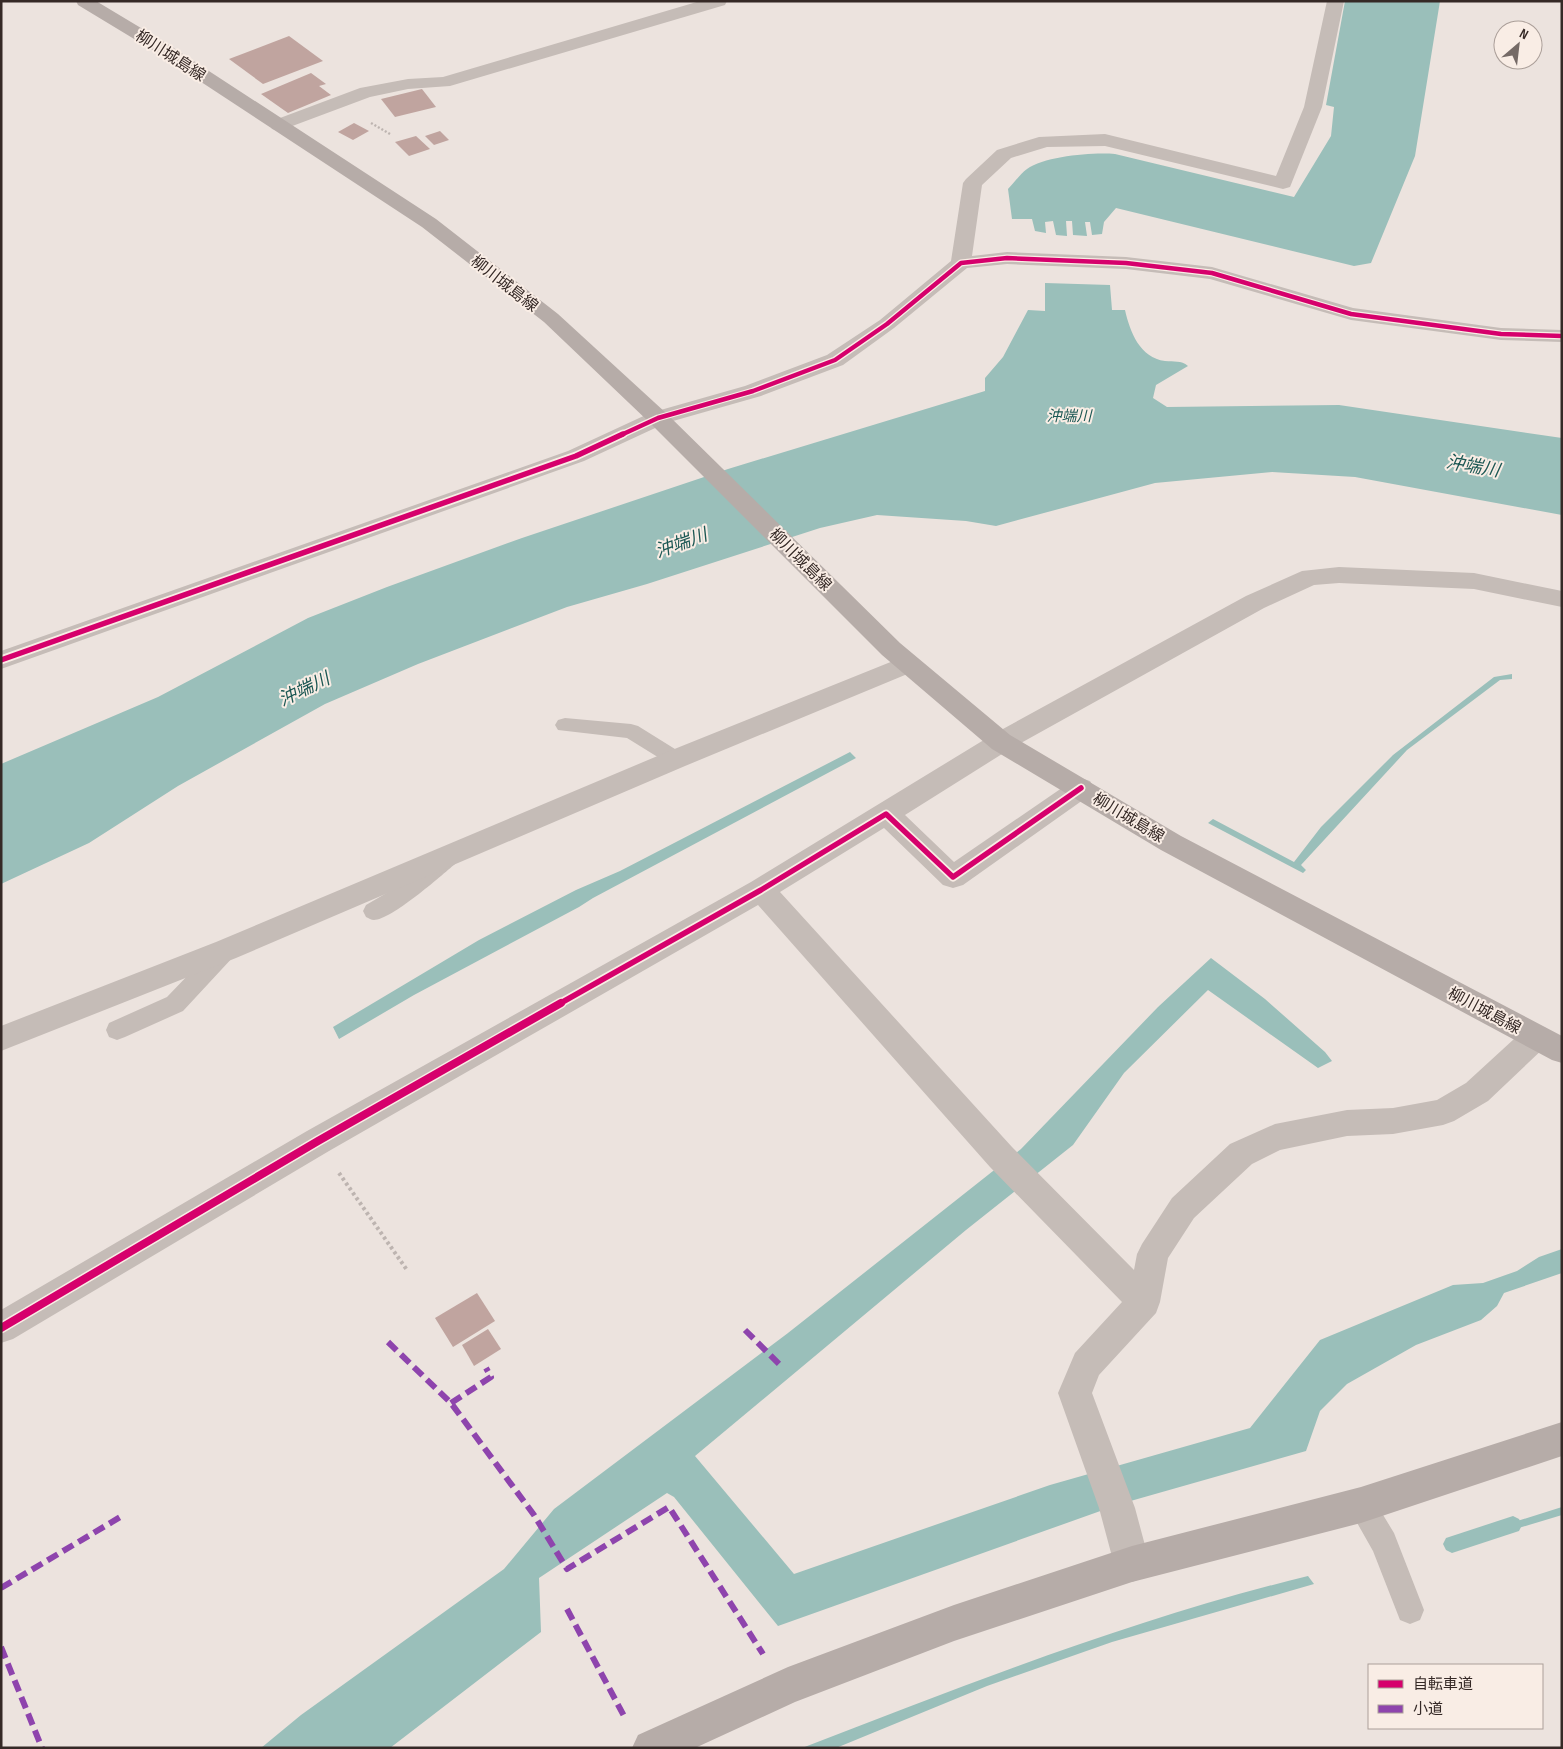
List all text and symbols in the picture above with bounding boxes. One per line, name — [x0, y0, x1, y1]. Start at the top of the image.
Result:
north arrow — [1493, 20, 1543, 70]
text: N — [1517, 25, 1531, 43]
street label: 柳川城島線 — [131, 27, 209, 86]
street label: 柳川城島線 — [467, 252, 541, 316]
water label: 沖端川 — [1046, 407, 1093, 426]
water label: 沖端川 — [1445, 451, 1503, 482]
water label: 沖端川 — [652, 524, 712, 563]
street label: 柳川城島線 — [765, 525, 835, 595]
water label: 沖端川 — [275, 667, 335, 711]
street label: 柳川城島線 — [1089, 790, 1167, 847]
street label: 柳川城島線 — [1445, 984, 1524, 1038]
legend — [1368, 1664, 1543, 1729]
text: 自転車道 — [1413, 1675, 1473, 1694]
text: 小道 — [1413, 1700, 1443, 1719]

